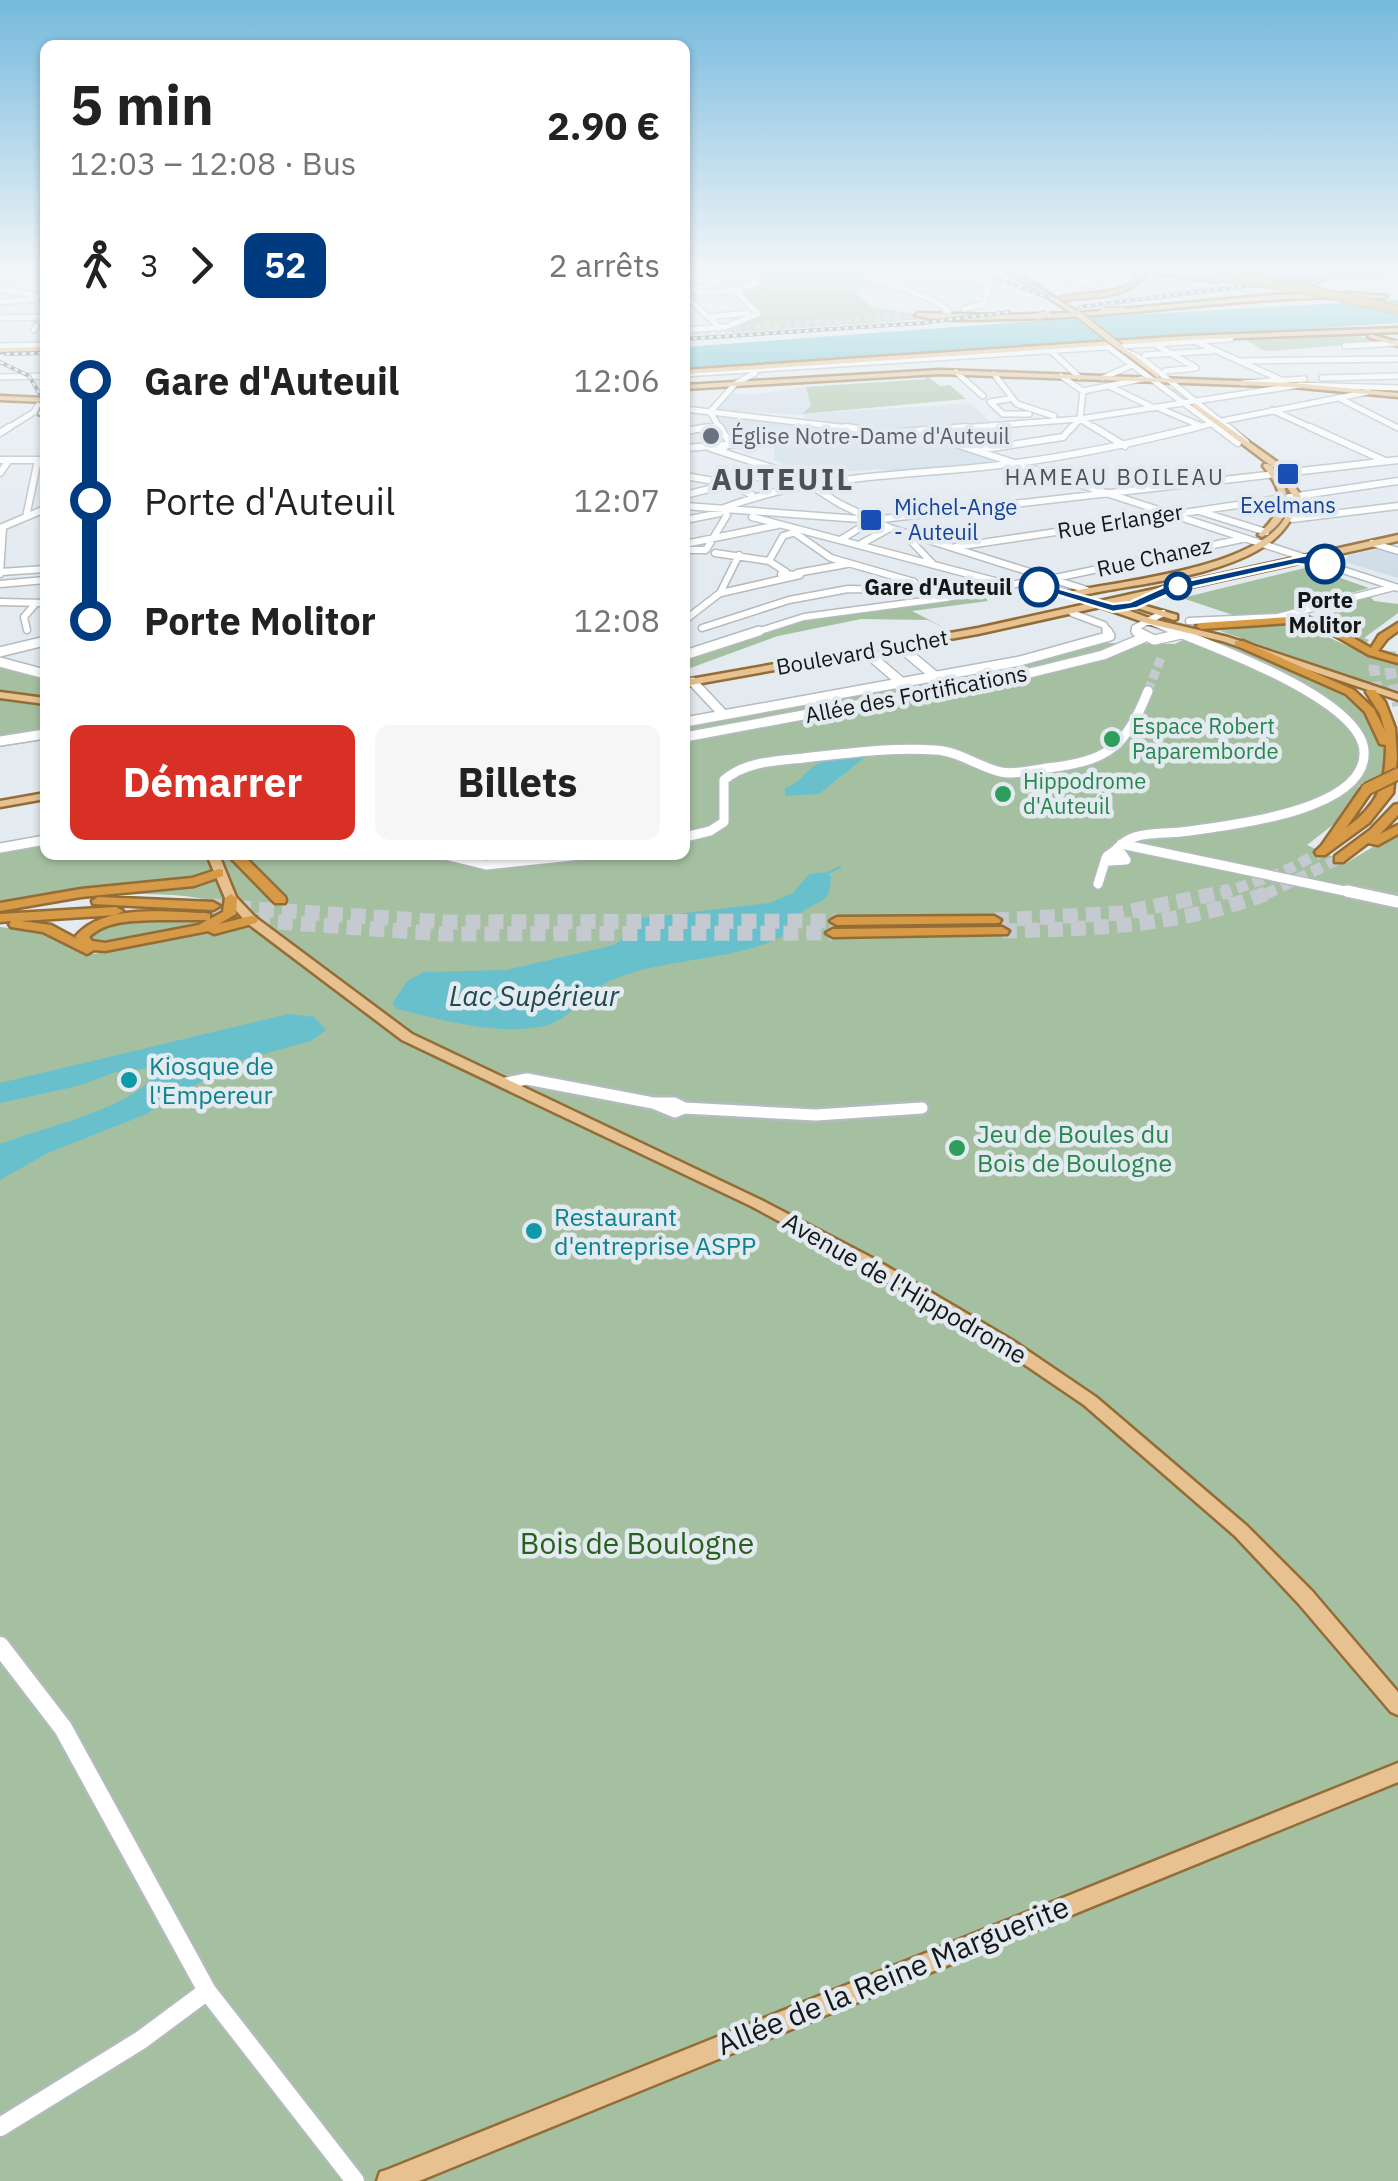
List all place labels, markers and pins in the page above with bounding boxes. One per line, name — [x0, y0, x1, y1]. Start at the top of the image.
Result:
place label: Église Notre-Dame d'Auteuil — [731, 421, 1010, 450]
marker: Église Notre-Dame d'Auteuil — [700, 425, 722, 447]
marker: Exelmans — [1275, 461, 1301, 487]
place label: Exelmans — [1240, 490, 1336, 519]
place label: Michel-Ange - Auteuil — [894, 492, 1017, 546]
marker: Michel-Ange - Auteuil — [858, 507, 884, 533]
marker: Porte Molitor — [1306, 545, 1344, 583]
marker: Gare d'Auteuil — [1020, 568, 1058, 606]
place label: Gare d'Auteuil — [864, 572, 1012, 601]
unlabelled marker — [1165, 573, 1191, 599]
place label: Porte Molitor — [1288, 585, 1362, 639]
place label: Espace Robert Paparemborde — [1132, 711, 1278, 765]
marker: Espace Robert Paparemborde — [1101, 728, 1123, 750]
place label: Hippodrome d'Auteuil — [1023, 766, 1146, 820]
marker: Hippodrome d'Auteuil — [992, 783, 1014, 805]
place label: Kiosque de l'Empereur — [149, 1049, 274, 1111]
marker: Kiosque de l'Empereur — [118, 1069, 140, 1091]
place label: Jeu de Boules du Bois de Boulogne — [977, 1117, 1172, 1179]
marker: Jeu de Boules du Bois de Boulogne — [946, 1137, 968, 1159]
place label: Restaurant d'entreprise ASPP — [554, 1200, 756, 1262]
marker: Restaurant d'entreprise ASPP — [523, 1220, 545, 1242]

